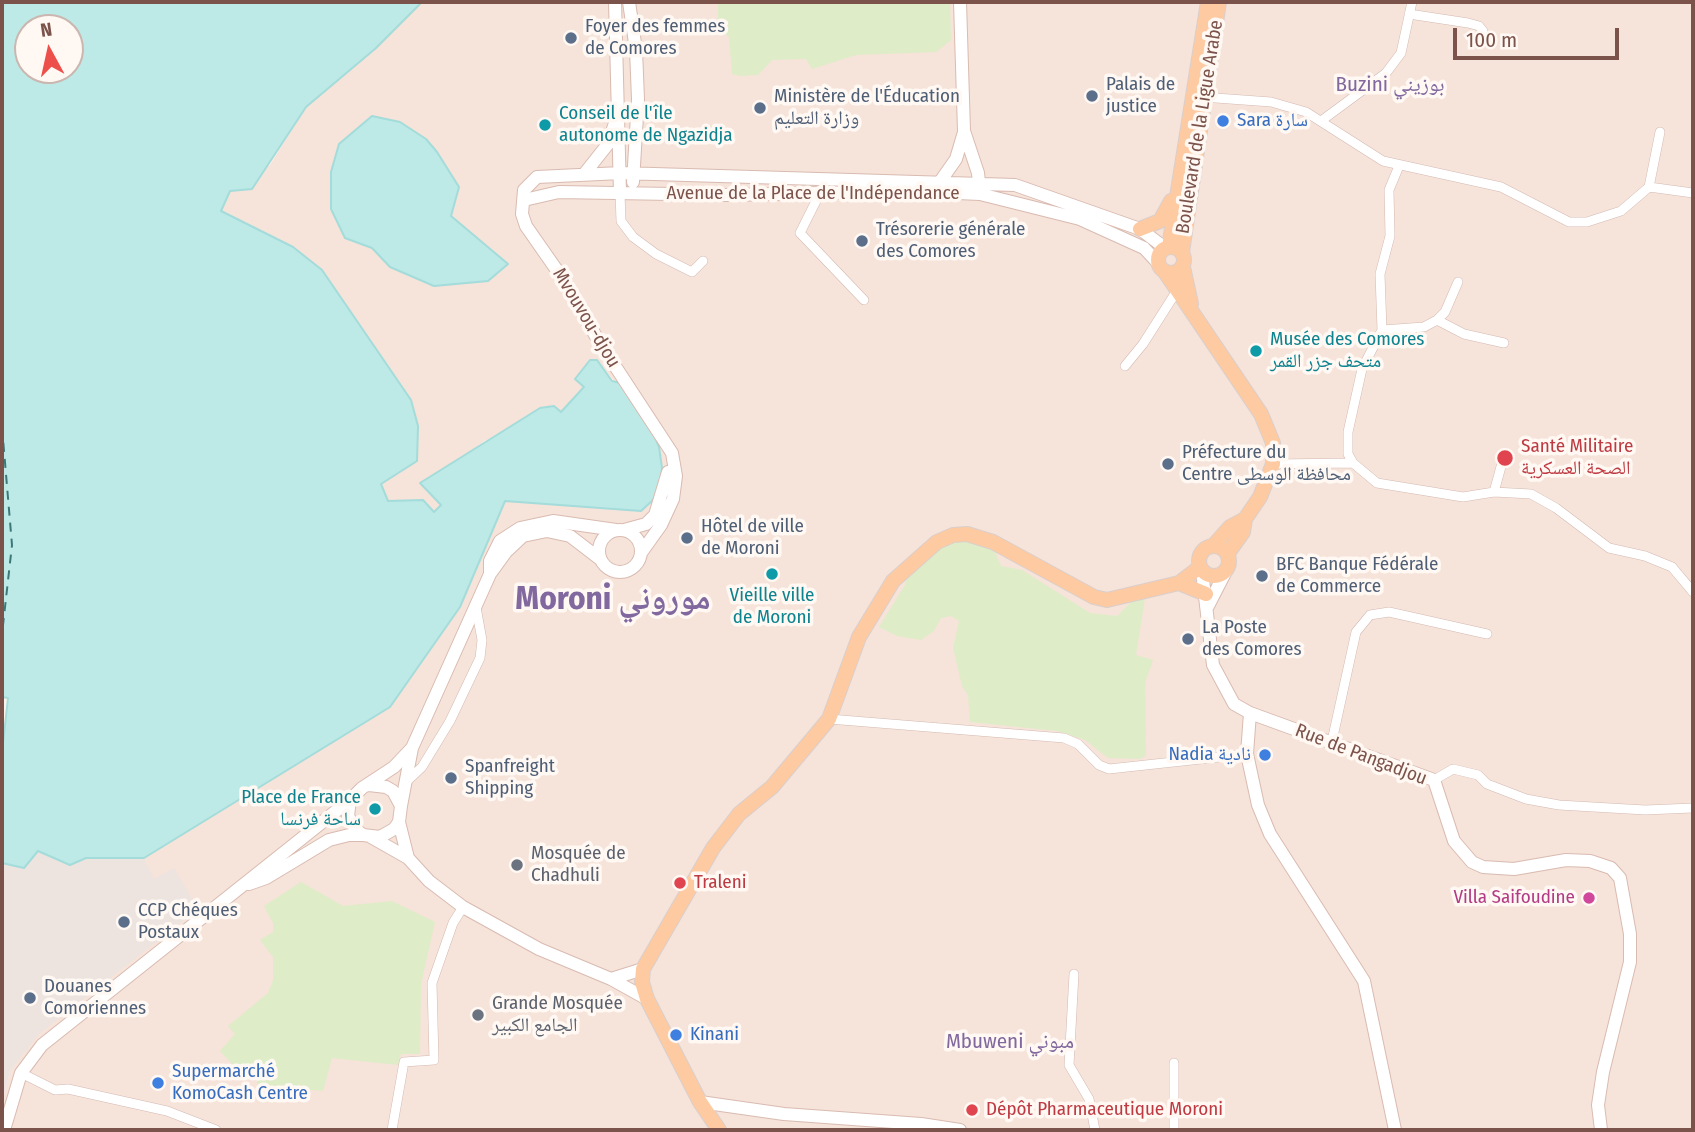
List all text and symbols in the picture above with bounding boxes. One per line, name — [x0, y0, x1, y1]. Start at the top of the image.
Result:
north arrow — [14, 14, 84, 84]
scale bar — [1457, 14, 1623, 58]
place label: Foyer des femmes de Comores — [585, 16, 725, 60]
text: N — [39, 18, 54, 42]
street label: Boulevard de la Ligue Arabe — [1172, 18, 1228, 236]
text: 100 m — [1466, 27, 1517, 53]
marker: Foyer des femmes de Comores — [563, 30, 579, 46]
district label: Buzini بوزيني — [1336, 72, 1444, 98]
place label: Palais de justice — [1106, 74, 1175, 118]
place label: Ministère de l'Éducation وزارة التعليم — [774, 86, 960, 130]
marker: Palais de justice — [1084, 88, 1100, 104]
marker: Ministère de l'Éducation وزارة التعليم — [752, 100, 768, 116]
place label: Conseil de l'île autonome de Ngazidja — [559, 103, 733, 147]
place label: Sara سارة — [1237, 110, 1308, 132]
marker: Sara سارة — [1215, 113, 1231, 129]
marker: Conseil de l'île autonome de Ngazidja — [537, 117, 553, 133]
street label: Avenue de la Place de l'Indépendance — [666, 183, 960, 205]
place label: Trésorerie générale des Comores — [876, 219, 1025, 263]
marker: Trésorerie générale des Comores — [854, 233, 870, 249]
street label: Mvouvou-djou — [547, 264, 625, 372]
place label: Musée des Comores متحف جزر القمر — [1270, 329, 1424, 373]
marker: Musée des Comores متحف جزر القمر — [1248, 343, 1264, 359]
place label: Santé Militaire الصحة العسكرية — [1521, 436, 1633, 480]
place label: Préfecture du Centre محافظة الوسطى — [1182, 442, 1351, 486]
marker: Santé Militaire الصحة العسكرية — [1495, 448, 1515, 468]
marker: Préfecture du Centre محافظة الوسطى — [1160, 456, 1176, 472]
place label: Hôtel de ville de Moroni — [701, 516, 804, 560]
marker: Hôtel de ville de Moroni — [679, 530, 695, 546]
place label: BFC Banque Fédérale de Commerce — [1276, 554, 1438, 598]
marker: Vieille ville de Moroni — [764, 566, 780, 582]
marker: BFC Banque Fédérale de Commerce — [1254, 568, 1270, 584]
district label: Moroni موروني — [515, 580, 711, 620]
place label: Vieille ville de Moroni — [730, 585, 814, 629]
place label: La Poste des Comores — [1202, 617, 1302, 661]
marker: La Poste des Comores — [1180, 631, 1196, 647]
street label: Rue de Pangadjou — [1292, 719, 1430, 791]
place label: Nadia نادية — [1168, 744, 1251, 766]
marker: Nadia نادية — [1257, 747, 1273, 763]
place label: Spanfreight Shipping — [465, 756, 555, 800]
marker: Spanfreight Shipping — [443, 770, 459, 786]
place label: Place de France ساحة فرنسا — [241, 787, 361, 831]
marker: Place de France ساحة فرنسا — [367, 801, 383, 817]
place label: Mosquée de Chadhuli — [531, 843, 626, 887]
marker: Mosquée de Chadhuli — [509, 857, 525, 873]
place label: Traleni — [694, 872, 746, 894]
marker: Traleni — [672, 875, 688, 891]
place label: Villa Saifoudine — [1453, 887, 1575, 909]
marker: Villa Saifoudine — [1581, 890, 1597, 906]
place label: CCP Chéques Postaux — [138, 900, 238, 944]
marker: CCP Chéques Postaux — [116, 914, 132, 930]
place label: Douanes Comoriennes — [44, 976, 146, 1020]
marker: Douanes Comoriennes — [22, 990, 38, 1006]
place label: Grande Mosquée الجامع الكبير — [492, 993, 623, 1037]
marker: Grande Mosquée الجامع الكبير — [470, 1007, 486, 1023]
place label: Kinani — [690, 1024, 739, 1046]
marker: Kinani — [668, 1027, 684, 1043]
district label: Mbuweni مبوني — [946, 1029, 1074, 1055]
place label: Supermarché KomoCash Centre — [172, 1061, 308, 1105]
marker: Supermarché KomoCash Centre — [150, 1075, 166, 1091]
place label: Dépôt Pharmaceutique Moroni — [986, 1099, 1223, 1121]
marker: Dépôt Pharmaceutique Moroni — [964, 1102, 980, 1118]

